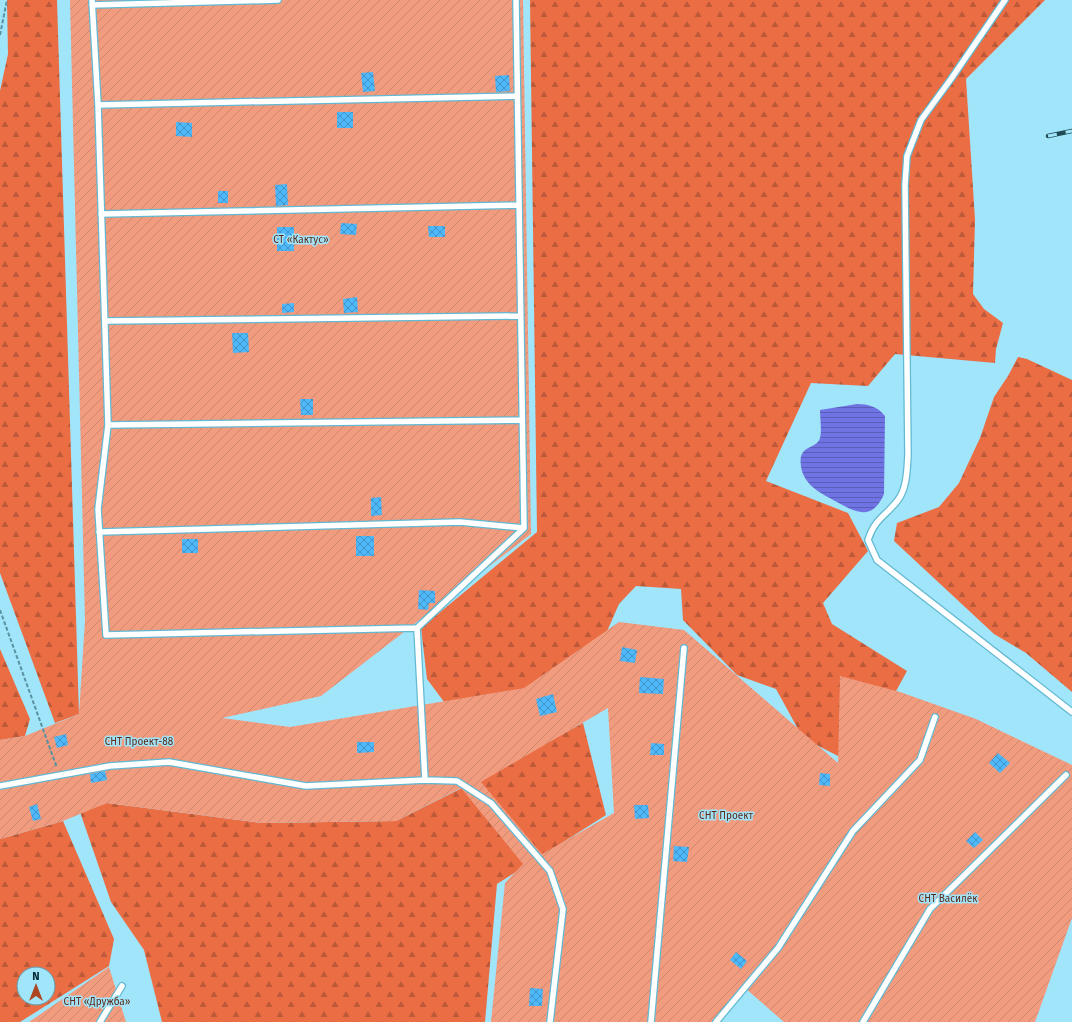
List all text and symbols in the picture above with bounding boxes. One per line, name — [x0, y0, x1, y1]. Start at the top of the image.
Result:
park label: СТ «Кактус» — [273, 234, 329, 246]
park label: СНТ Проект-88 — [105, 736, 174, 748]
park label: СНТ Проект — [699, 810, 753, 822]
park label: СНТ Василёк — [919, 892, 978, 905]
north arrow — [16, 966, 56, 1006]
text: N — [32, 970, 40, 983]
park label: СНТ «Дружба» — [64, 996, 131, 1008]

